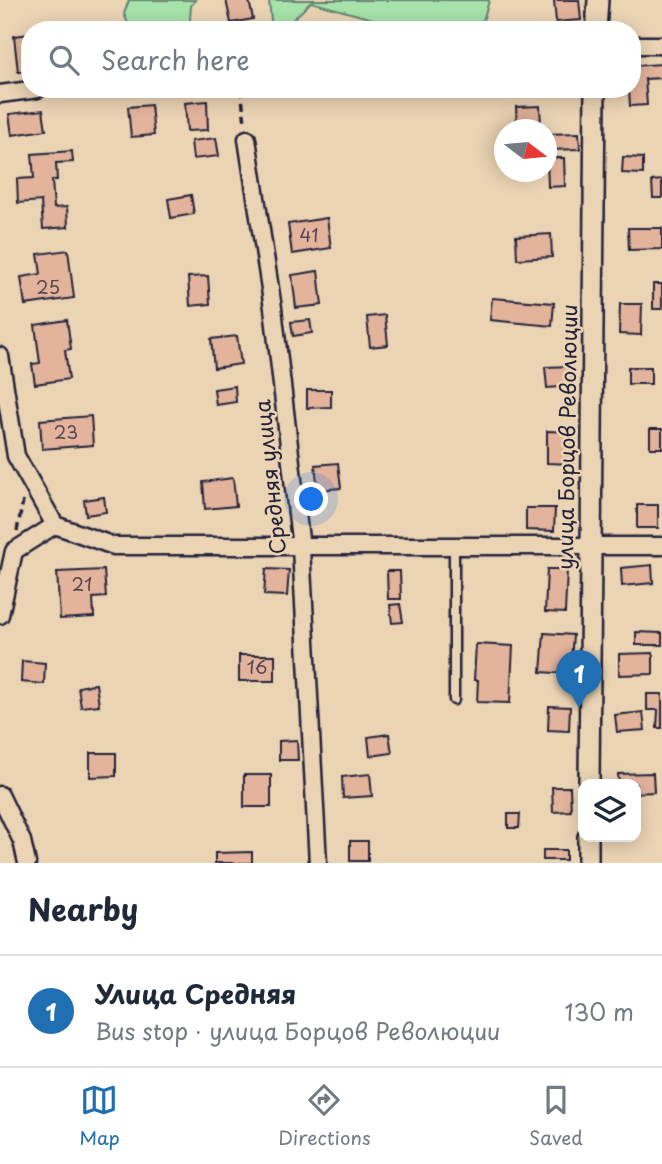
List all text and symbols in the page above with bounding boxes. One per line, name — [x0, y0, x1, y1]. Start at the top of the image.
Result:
search box — [21, 21, 641, 98]
text: Search here — [101, 40, 250, 79]
icon: search — [45, 41, 83, 79]
north arrow — [494, 119, 557, 182]
house number: 41 — [300, 221, 318, 248]
house number: 25 — [36, 273, 60, 300]
street label: улица Борцов Революции — [548, 304, 584, 570]
street label: Средняя улица — [245, 397, 293, 556]
house number: 23 — [54, 418, 78, 445]
your location — [294, 482, 328, 516]
house number: 21 — [72, 570, 92, 597]
pin: 1 — [556, 650, 602, 708]
house number: 16 — [247, 653, 267, 680]
map controls — [578, 779, 641, 842]
button: layers — [578, 779, 641, 842]
text: Nearby — [28, 886, 138, 931]
text: Улица Средняя — [95, 974, 296, 1013]
text: 1 — [46, 994, 57, 1029]
text: 130 m — [564, 994, 634, 1029]
text: Bus stop · улица Борцов Революции — [95, 1013, 501, 1048]
tab: Map — [79, 1081, 120, 1151]
tab: Directions — [278, 1081, 371, 1151]
tab: Saved — [529, 1081, 583, 1151]

